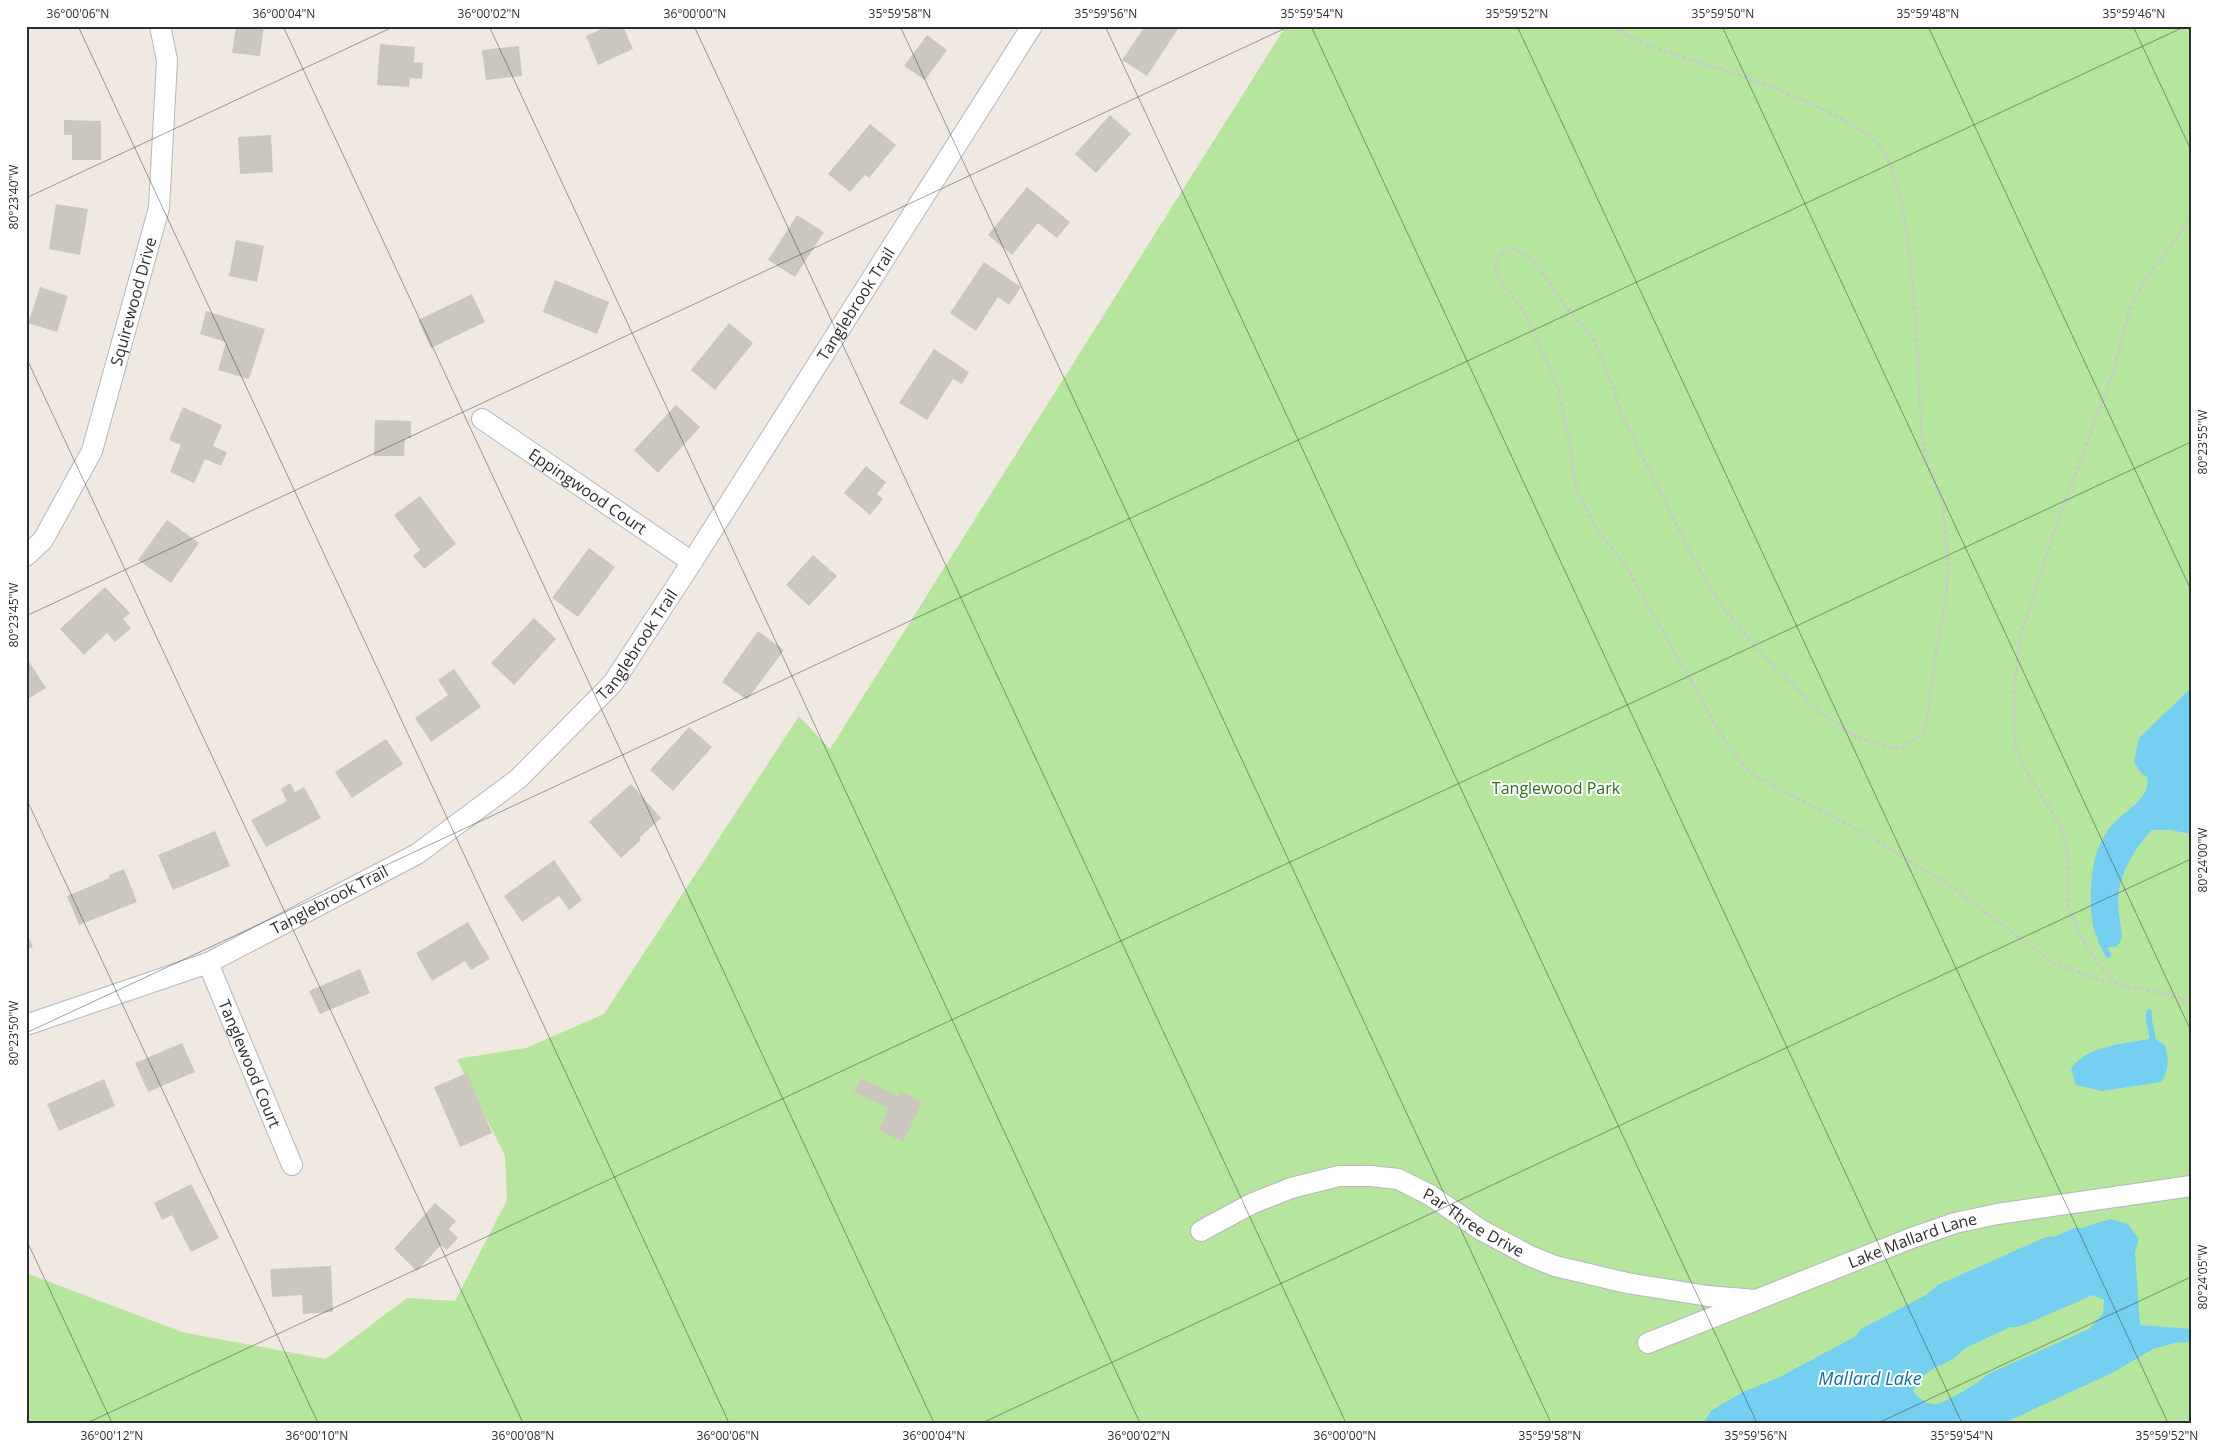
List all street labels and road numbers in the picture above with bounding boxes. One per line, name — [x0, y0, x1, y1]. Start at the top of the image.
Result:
street label: Squirewood Drive — [105, 235, 161, 368]
street label: Tanglebrook Trail — [812, 243, 900, 365]
street label: Eppingwood Court — [524, 443, 651, 539]
street label: Tanglebrook Trail — [591, 585, 682, 705]
street label: Tanglebrook Trail — [267, 860, 392, 940]
street label: Tanglewood Court — [213, 996, 286, 1131]
street label: Par Three Drive — [1420, 1182, 1528, 1262]
street label: Lake Mallard Lane — [1845, 1208, 1979, 1273]

